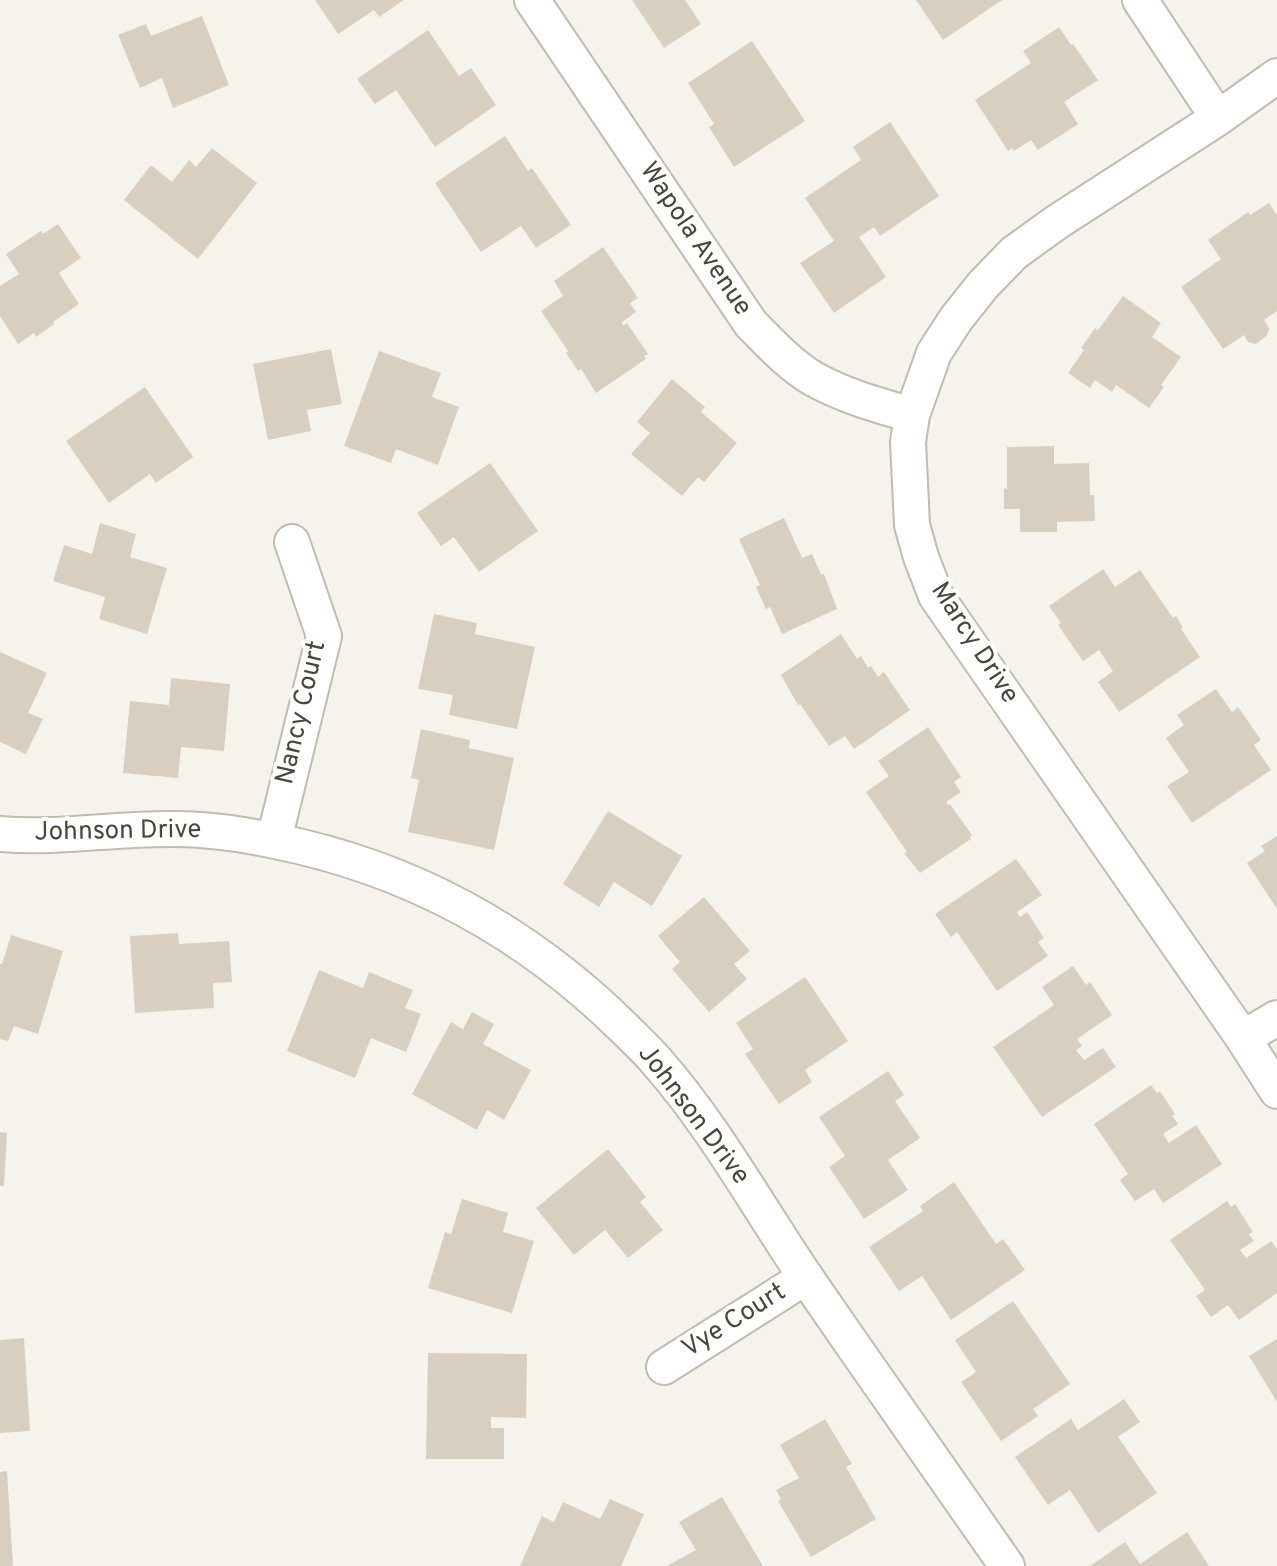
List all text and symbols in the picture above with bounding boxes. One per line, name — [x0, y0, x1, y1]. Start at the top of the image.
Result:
street label: Wapola Avenue — [631, 157, 757, 323]
street label: Marcy Drive — [922, 578, 1024, 710]
street label: Nancy Court — [271, 638, 335, 788]
street label: Johnson Drive — [34, 816, 202, 850]
street label: Johnson Drive — [629, 1040, 755, 1192]
street label: Vye Court — [677, 1278, 793, 1366]

